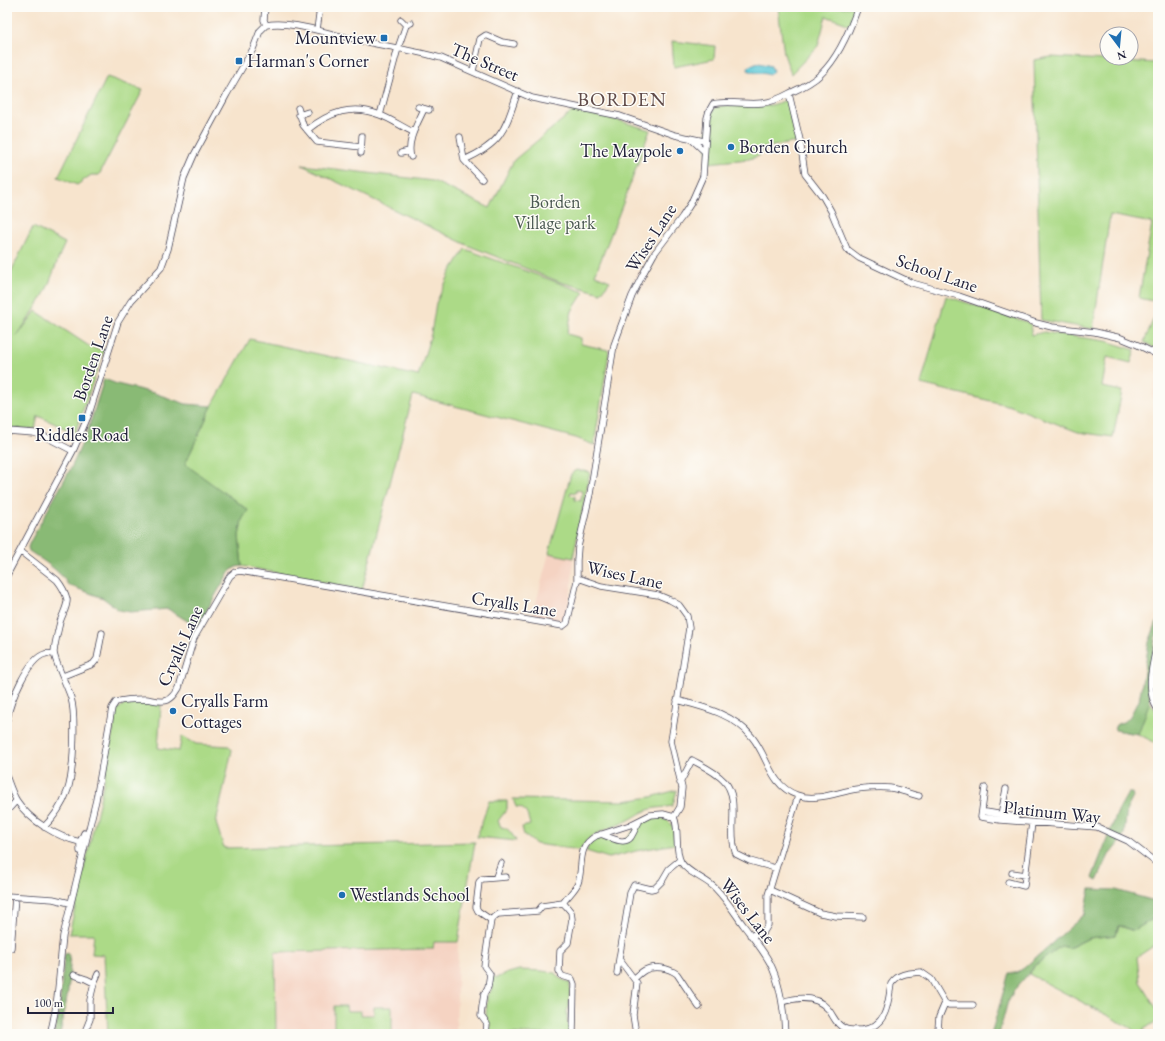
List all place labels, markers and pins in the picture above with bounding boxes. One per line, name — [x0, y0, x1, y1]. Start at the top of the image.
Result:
place label: Mountview — [295, 26, 377, 49]
marker: Mountview — [379, 33, 389, 43]
place label: Harman's Corner — [247, 49, 369, 72]
marker: Harman's Corner — [234, 56, 244, 66]
place label: Borden Church — [739, 135, 848, 158]
place label: The Maypole — [580, 139, 672, 162]
marker: Borden Church — [726, 142, 736, 152]
marker: The Maypole — [675, 146, 685, 156]
marker: Riddles Road — [77, 413, 87, 423]
place label: Riddles Road — [35, 423, 130, 446]
place label: Cryalls Farm Cottages — [181, 689, 269, 733]
marker: Cryalls Farm Cottages — [168, 706, 178, 716]
place label: Westlands School — [350, 883, 470, 906]
marker: Westlands School — [337, 890, 347, 900]

